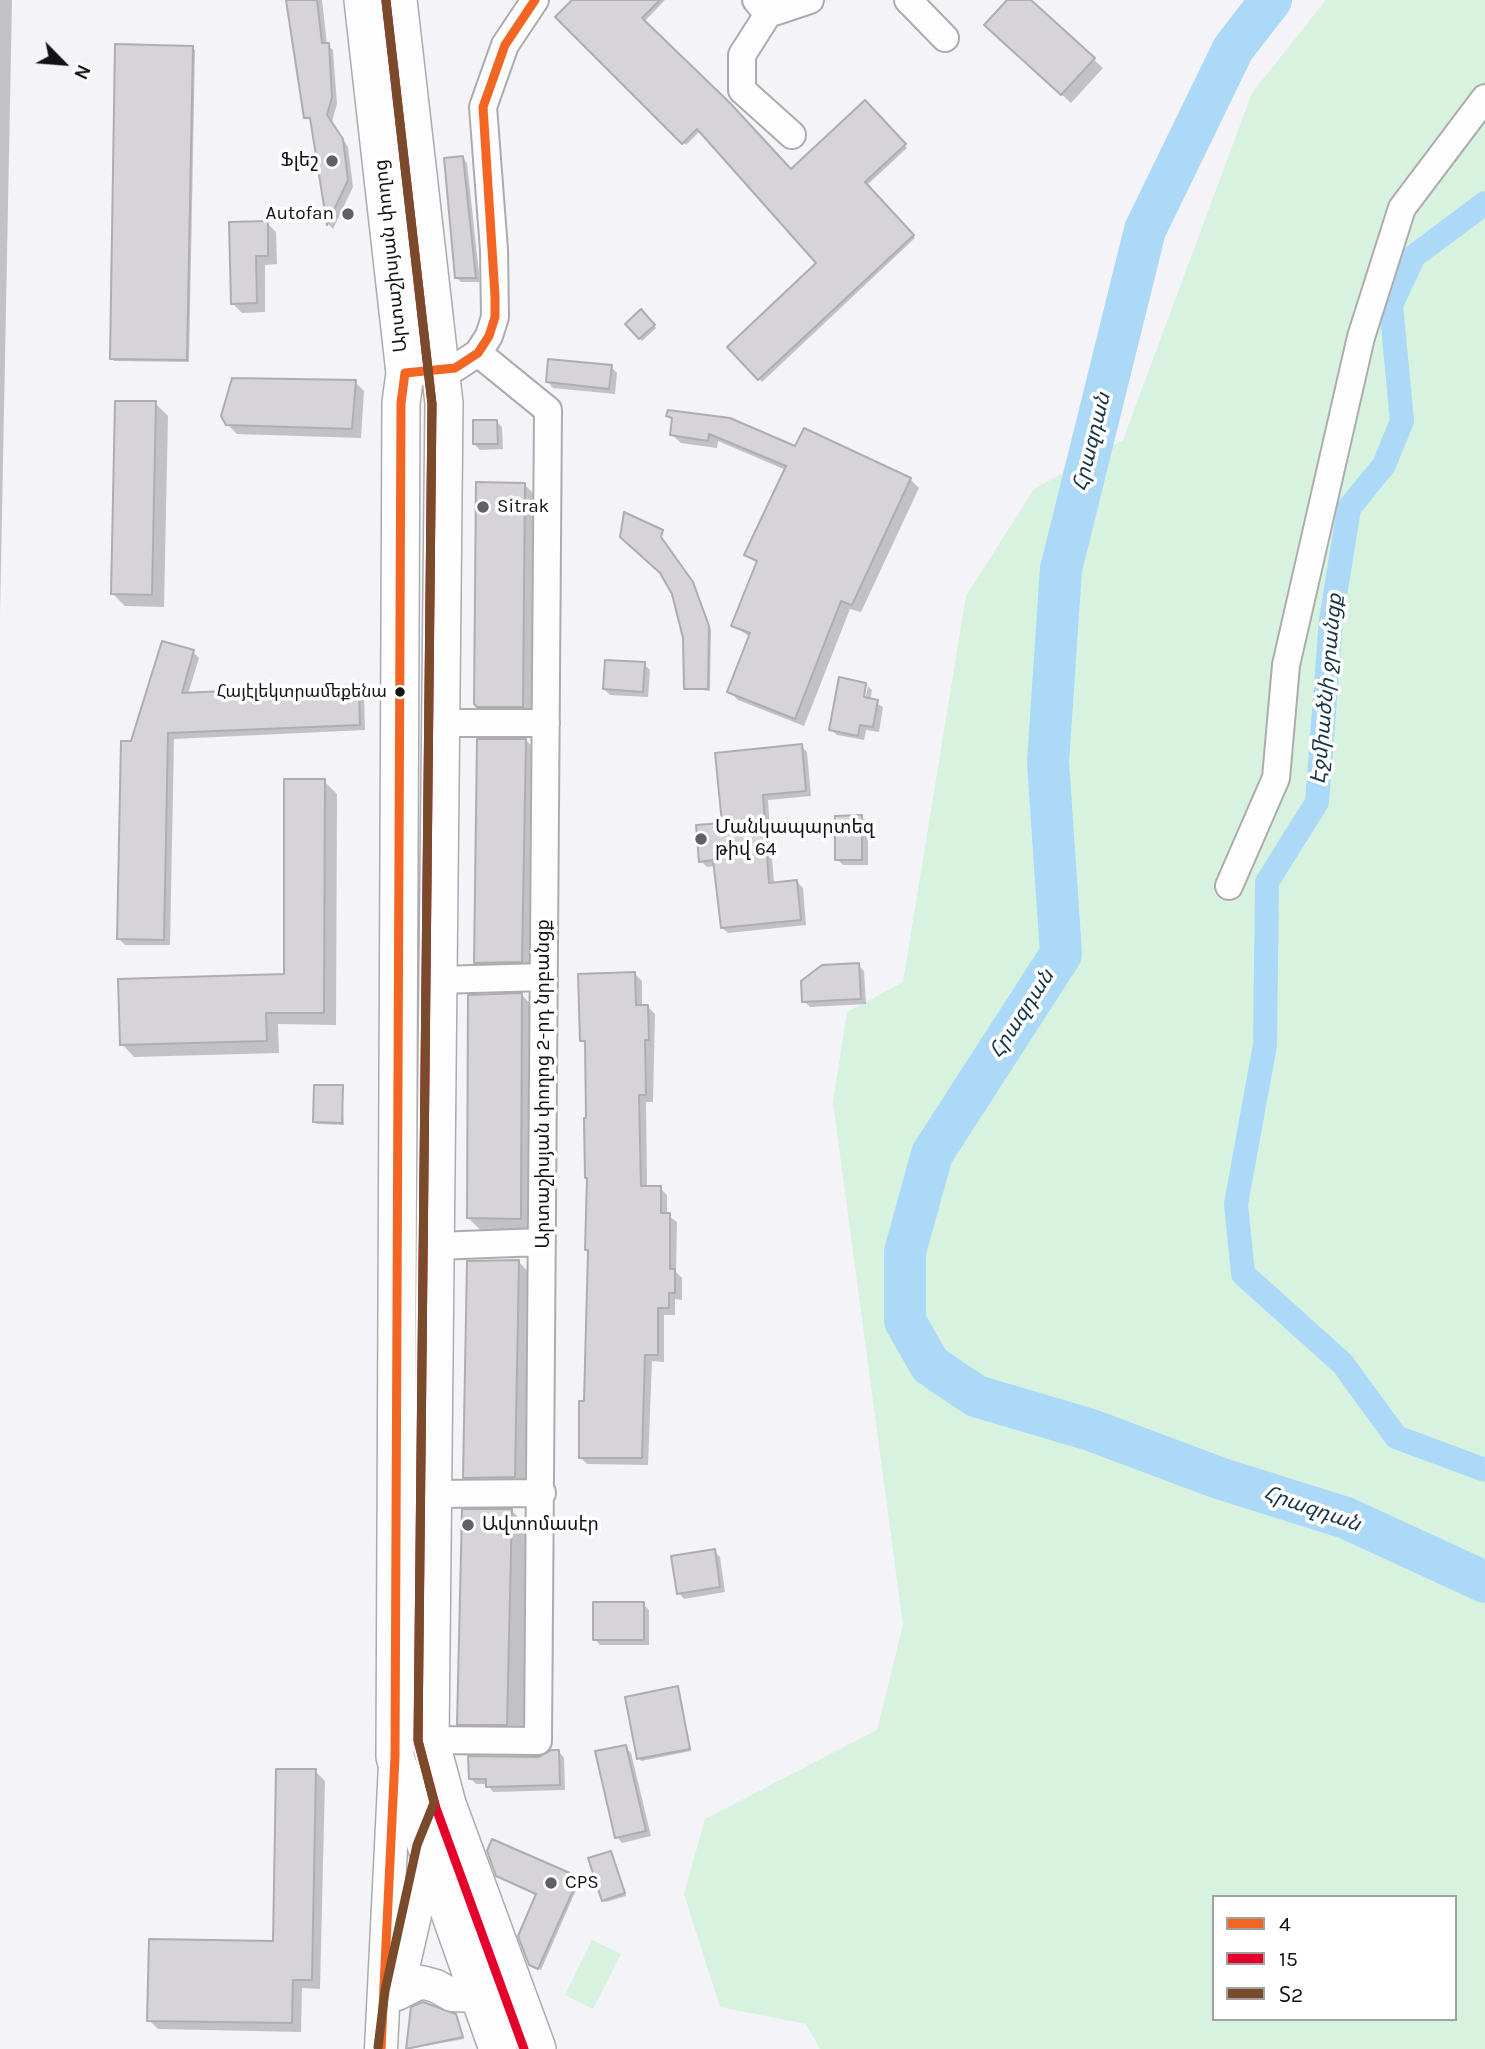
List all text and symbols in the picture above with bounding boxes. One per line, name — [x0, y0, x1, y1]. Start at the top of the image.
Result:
north arrow — [28, 28, 98, 98]
text: N — [69, 61, 95, 83]
place label: Ֆլեշ — [280, 150, 318, 172]
marker: Ֆլեշ — [324, 153, 340, 169]
street label: Արտաշիսյան փողոց — [370, 158, 412, 354]
place label: Autofan — [266, 203, 334, 225]
marker: Autofan — [340, 206, 356, 222]
water label: Հրազդան — [1068, 390, 1116, 494]
place label: Sitrak — [497, 496, 549, 518]
marker: Sitrak — [475, 499, 491, 515]
water label: Էջմիածնի ջրանցք — [1306, 593, 1348, 785]
place label: Հայէլեկտրամեքենա — [217, 682, 387, 702]
marker: Հայէլեկտրամեքենա — [393, 685, 407, 699]
place label: Մանկապարտեզ թիվ 64 — [715, 817, 874, 861]
marker: Մանկապարտեզ թիվ 64 — [693, 831, 709, 847]
street label: Արտաշիսյան փողոց 2-րդ նրբանցք — [533, 919, 555, 1249]
water label: Հրազդան — [984, 965, 1060, 1063]
water label: Հրազդան — [1260, 1481, 1364, 1537]
place label: Ավտոմասէր — [482, 1514, 599, 1536]
marker: Ավտոմասէր — [460, 1517, 476, 1533]
place label: CPS — [565, 1872, 599, 1894]
marker: CPS — [543, 1875, 559, 1891]
legend — [1212, 1895, 1457, 2021]
text: 4 — [1279, 1912, 1291, 1936]
text: 15 — [1279, 1947, 1298, 1971]
text: Տ2 — [1279, 1983, 1303, 2007]

